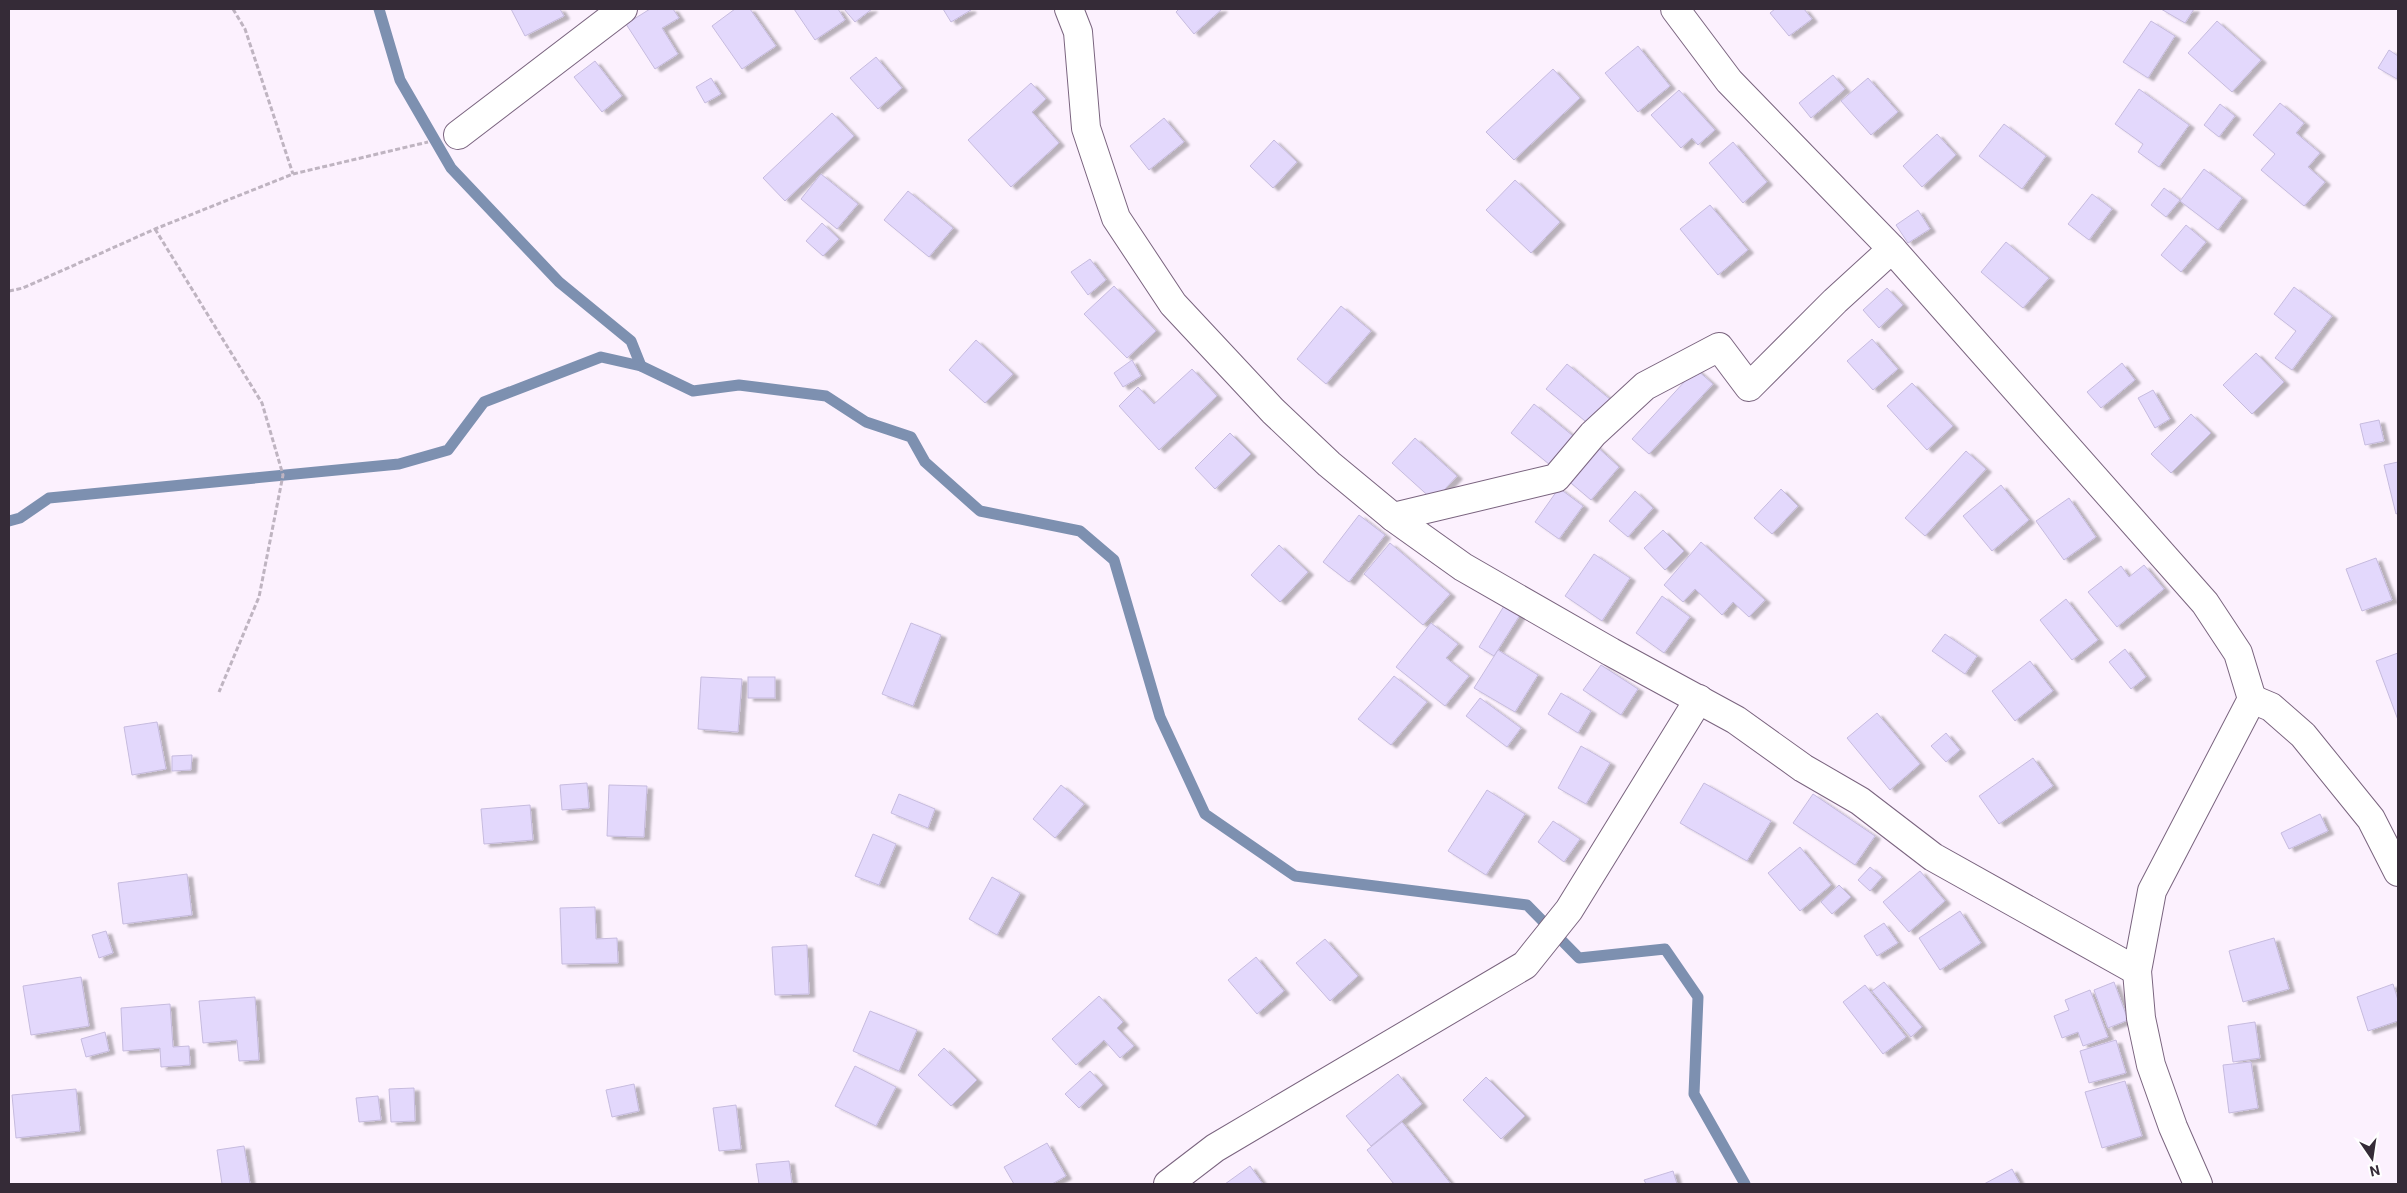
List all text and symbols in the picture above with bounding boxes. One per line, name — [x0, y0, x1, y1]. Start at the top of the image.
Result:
north arrow — [2347, 1133, 2397, 1183]
text: N — [2368, 1162, 2382, 1180]

